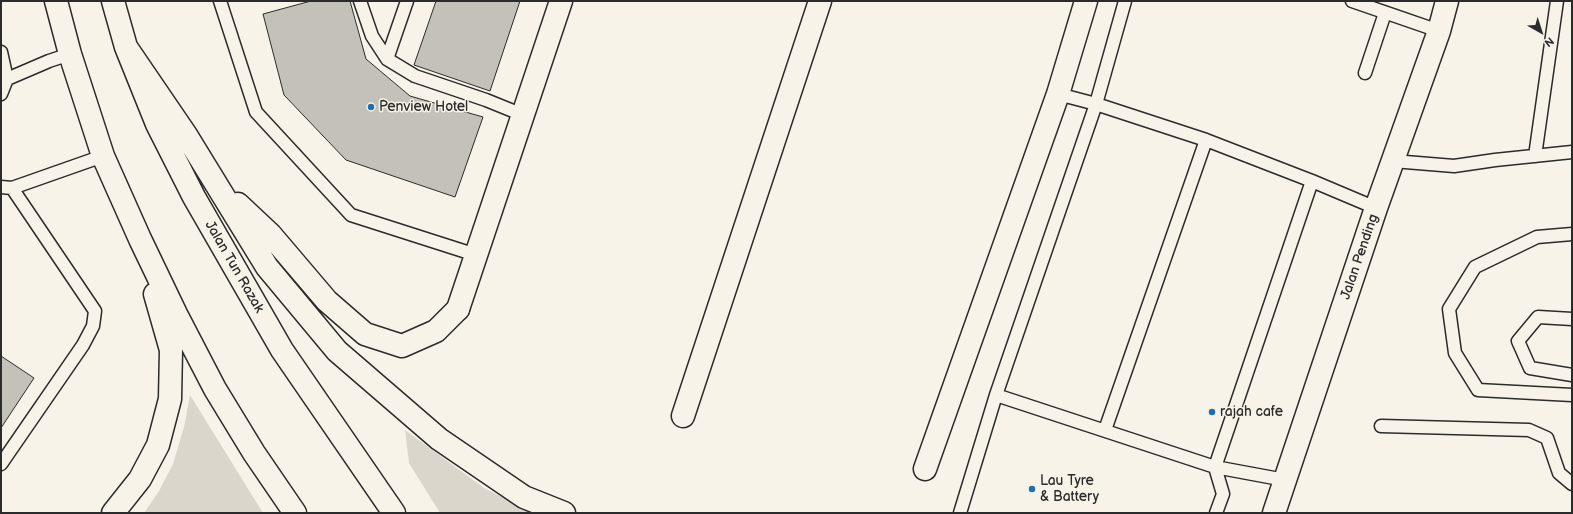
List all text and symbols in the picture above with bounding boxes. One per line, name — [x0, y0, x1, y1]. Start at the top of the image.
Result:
north arrow — [1521, 12, 1561, 52]
text: N — [1542, 34, 1556, 49]
place label: Penview Hotel — [379, 99, 468, 115]
marker: Penview Hotel — [366, 102, 376, 112]
street label: Jalan Pending — [1338, 212, 1382, 302]
street label: Jalan Tun Razak — [201, 218, 267, 316]
place label: rajah cafe — [1220, 404, 1283, 420]
marker: rajah cafe — [1207, 407, 1217, 417]
place label: Lau Tyre & Battery — [1040, 473, 1099, 506]
marker: Lau Tyre & Battery — [1027, 484, 1037, 494]

